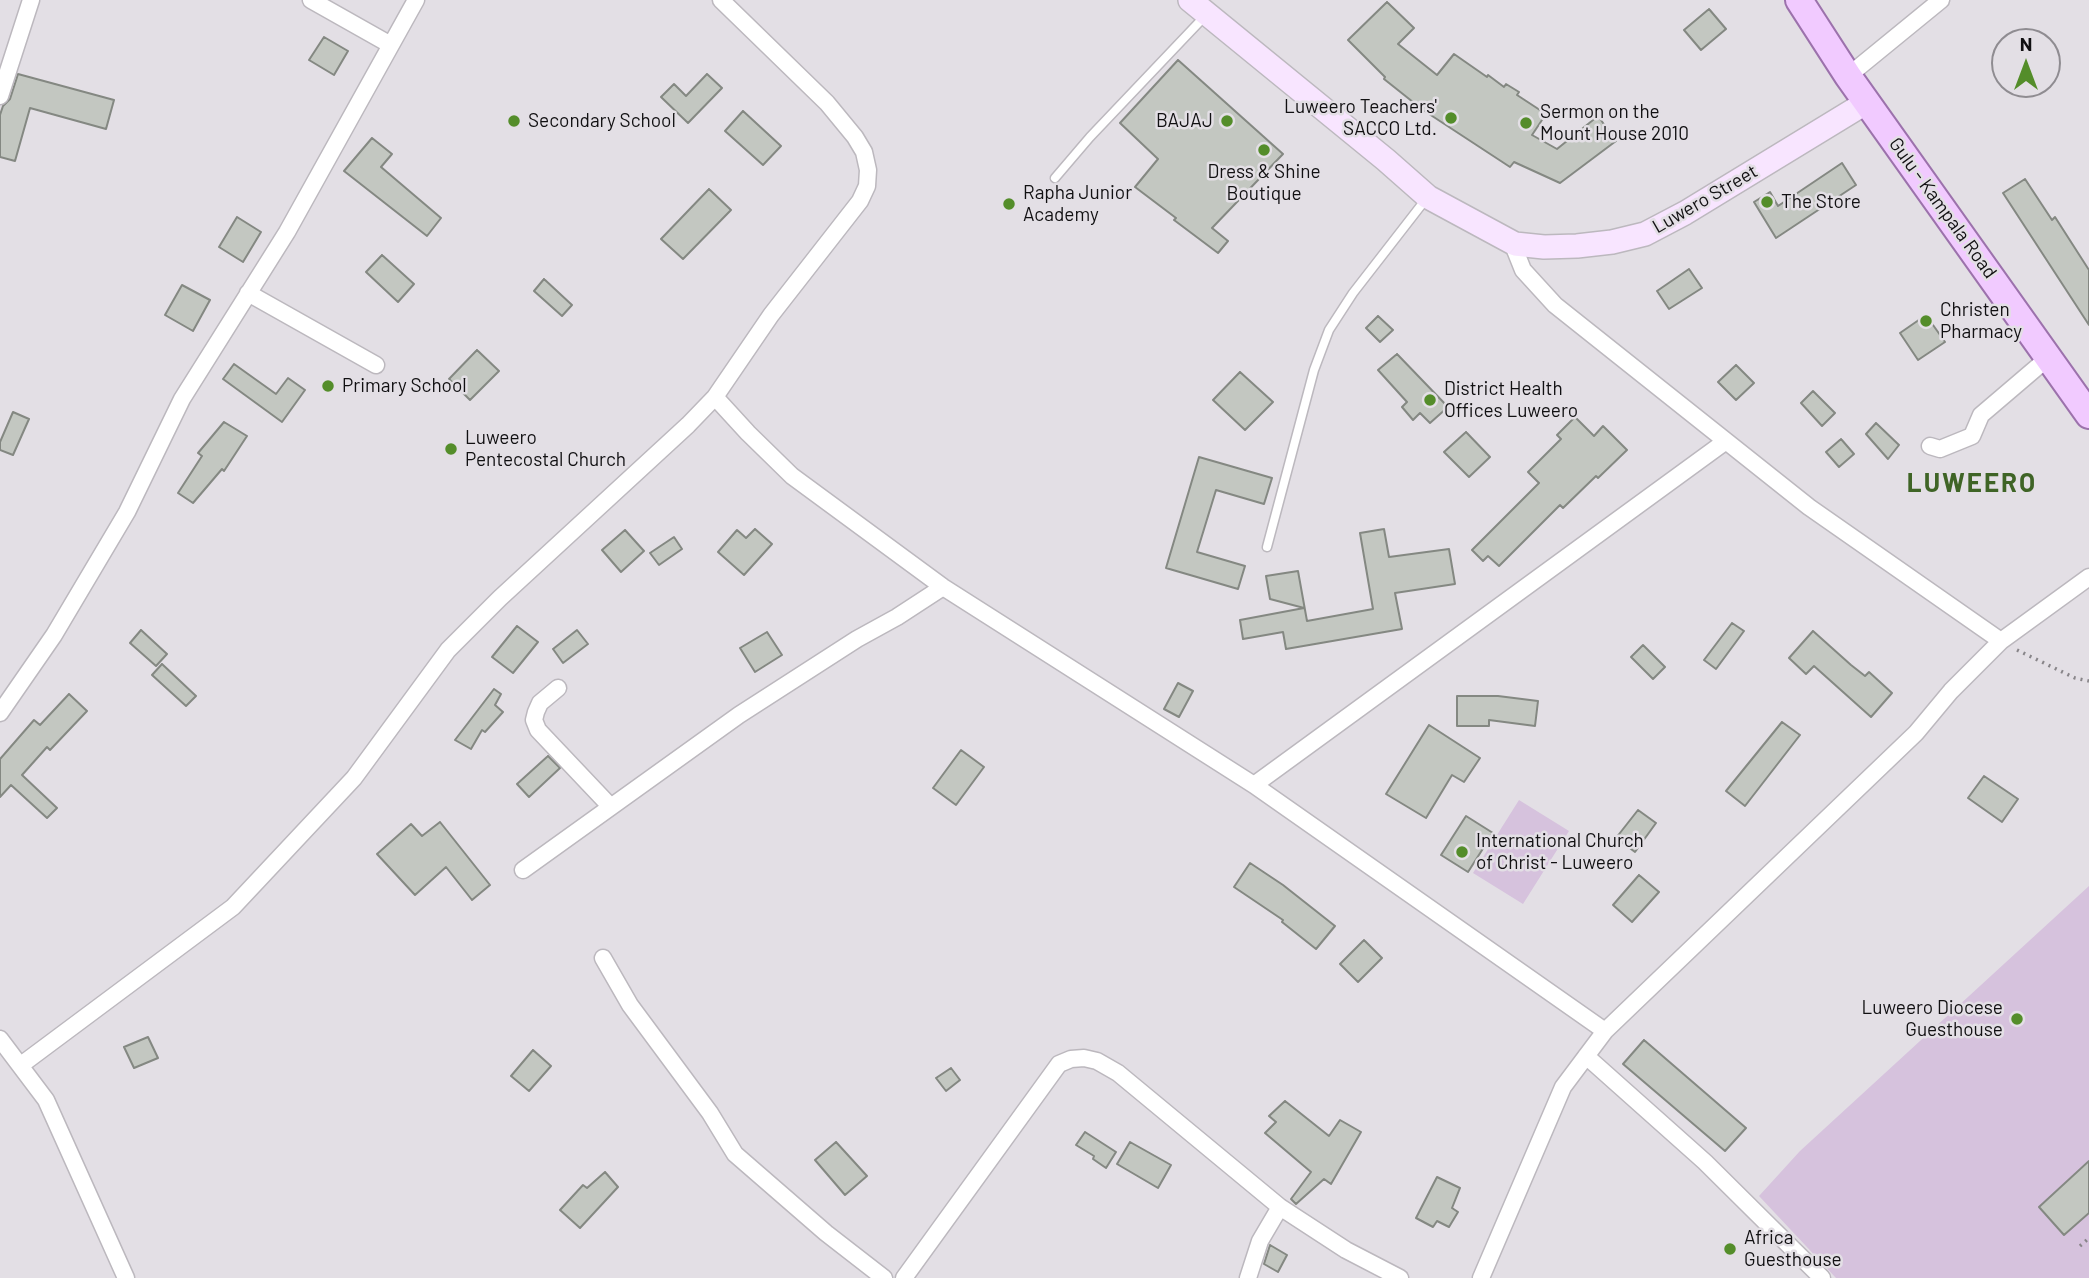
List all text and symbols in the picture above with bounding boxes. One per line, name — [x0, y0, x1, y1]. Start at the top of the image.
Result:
north arrow — [1991, 28, 2061, 98]
text: N — [2020, 32, 2032, 55]
place label: Luweero Teachers' SACCO Ltd. — [1284, 96, 1437, 140]
place label: Sermon on the Mount House 2010 — [1540, 101, 1689, 145]
place label: Secondary School — [528, 110, 676, 132]
place label: BAJAJ — [1156, 110, 1213, 132]
marker: Luweero Teachers' SACCO Ltd. — [1443, 110, 1459, 126]
marker: Secondary School — [506, 113, 522, 129]
marker: BAJAJ — [1219, 113, 1235, 129]
marker: Sermon on the Mount House 2010 — [1518, 115, 1534, 131]
street label: Gulu - Kampala Road — [1884, 133, 2002, 283]
marker: Dress & Shine Boutique — [1256, 142, 1272, 158]
street label: Luwero Street — [1648, 160, 1762, 238]
place label: Dress & Shine Boutique — [1207, 161, 1321, 205]
place label: Rapha Junior Academy — [1023, 182, 1132, 226]
place label: The Store — [1781, 191, 1861, 213]
marker: The Store — [1759, 194, 1775, 210]
marker: Rapha Junior Academy — [1001, 196, 1017, 212]
place label: Christen Pharmacy — [1940, 299, 2022, 343]
marker: Christen Pharmacy — [1918, 313, 1934, 329]
place label: Primary School — [342, 375, 467, 397]
marker: Primary School — [320, 378, 336, 394]
place label: District Health Offices Luweero — [1444, 378, 1578, 422]
marker: District Health Offices Luweero — [1422, 392, 1438, 408]
place label: Luweero Pentecostal Church — [465, 427, 626, 471]
marker: Luweero Pentecostal Church — [443, 441, 459, 457]
district label: LUWEERO — [1908, 467, 2036, 499]
place label: International Church of Christ - Luweero — [1476, 830, 1644, 874]
marker: International Church of Christ - Luweero — [1454, 844, 1470, 860]
place label: Luweero Diocese Guesthouse — [1861, 997, 2003, 1041]
marker: Luweero Diocese Guesthouse — [2009, 1011, 2025, 1027]
place label: Africa Guesthouse — [1744, 1227, 1842, 1271]
marker: Africa Guesthouse — [1722, 1241, 1738, 1257]

